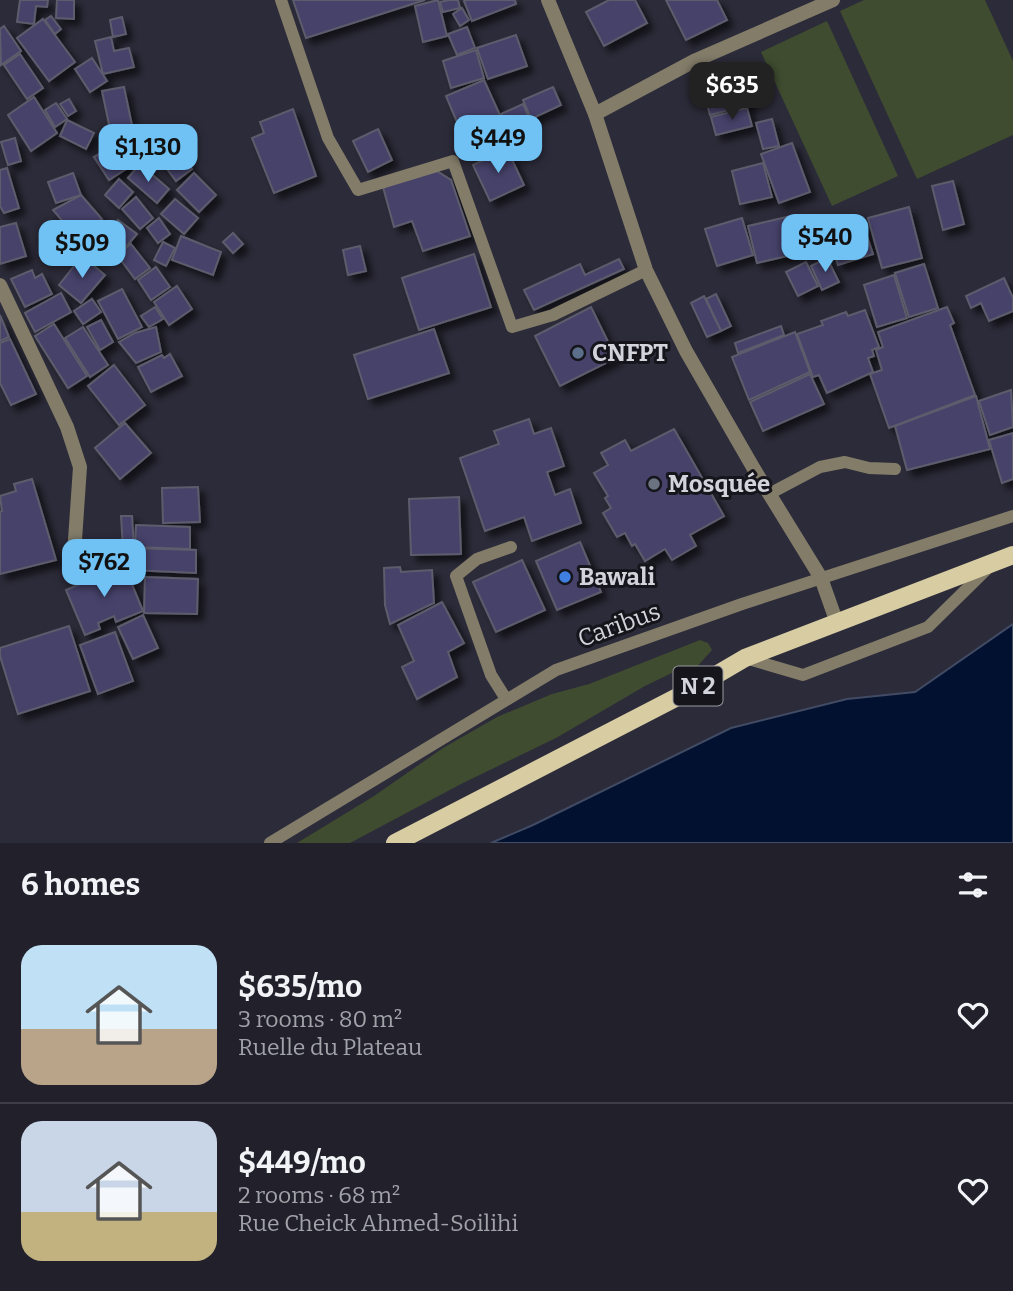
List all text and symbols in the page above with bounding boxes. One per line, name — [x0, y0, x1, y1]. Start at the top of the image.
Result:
pin: $635 — [691, 62, 773, 122]
text: $635 — [705, 71, 759, 99]
pin: $449 — [457, 116, 539, 175]
pin: $1,130 — [91, 124, 205, 184]
text: $449 — [470, 124, 526, 152]
text: $1,130 — [115, 133, 181, 161]
pin: $540 — [784, 215, 866, 274]
pin: $509 — [41, 220, 123, 280]
text: $540 — [797, 223, 853, 251]
text: $509 — [55, 229, 109, 257]
place label: CNFPT — [592, 339, 668, 367]
marker: CNFPT — [570, 345, 586, 361]
place label: Mosquée — [668, 470, 770, 498]
marker: Mosquée — [646, 476, 662, 492]
pin: $762 — [63, 540, 145, 599]
text: $762 — [78, 548, 130, 576]
place label: Bawali — [579, 563, 656, 591]
marker: Bawali — [557, 569, 573, 585]
street label: Caribus — [574, 597, 664, 653]
road number: N 2 — [674, 666, 722, 706]
icon: filters — [954, 866, 992, 904]
text: 6 homes — [21, 867, 140, 903]
text: $635/mo — [238, 969, 362, 1005]
icon: home — [77, 973, 161, 1057]
icon: heart — [954, 996, 992, 1034]
text: 3 rooms · 80 m² — [238, 1005, 402, 1033]
text: Ruelle du Plateau — [238, 1033, 422, 1061]
text: $449/mo — [238, 1145, 366, 1181]
icon: home — [77, 1149, 161, 1233]
icon: heart — [954, 1172, 992, 1210]
text: 2 rooms · 68 m² — [238, 1181, 400, 1209]
text: Rue Cheick Ahmed-Soilihi — [238, 1209, 518, 1237]

